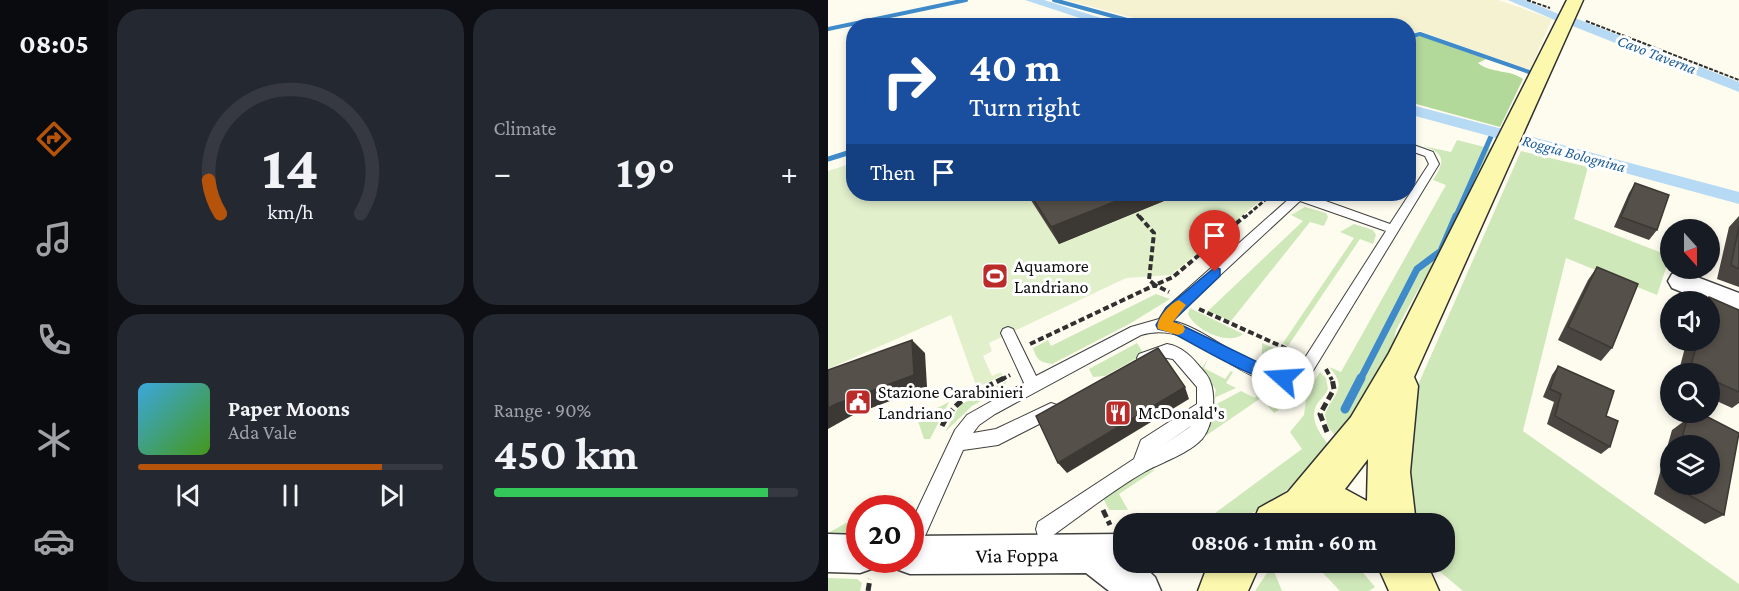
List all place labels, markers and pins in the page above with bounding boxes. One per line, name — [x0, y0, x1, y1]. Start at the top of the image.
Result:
pin — [1189, 210, 1240, 272]
place label: Aquamore Landriano — [1014, 256, 1089, 297]
sports icon: Aquamore Landriano — [980, 261, 1010, 291]
place label: Stazione Carabinieri Landriano — [878, 382, 1024, 423]
public building icon: Stazione Carabinieri Landriano — [843, 387, 873, 417]
restaurant icon: McDonald's — [1103, 398, 1133, 428]
place label: McDonald's — [1138, 403, 1225, 423]

